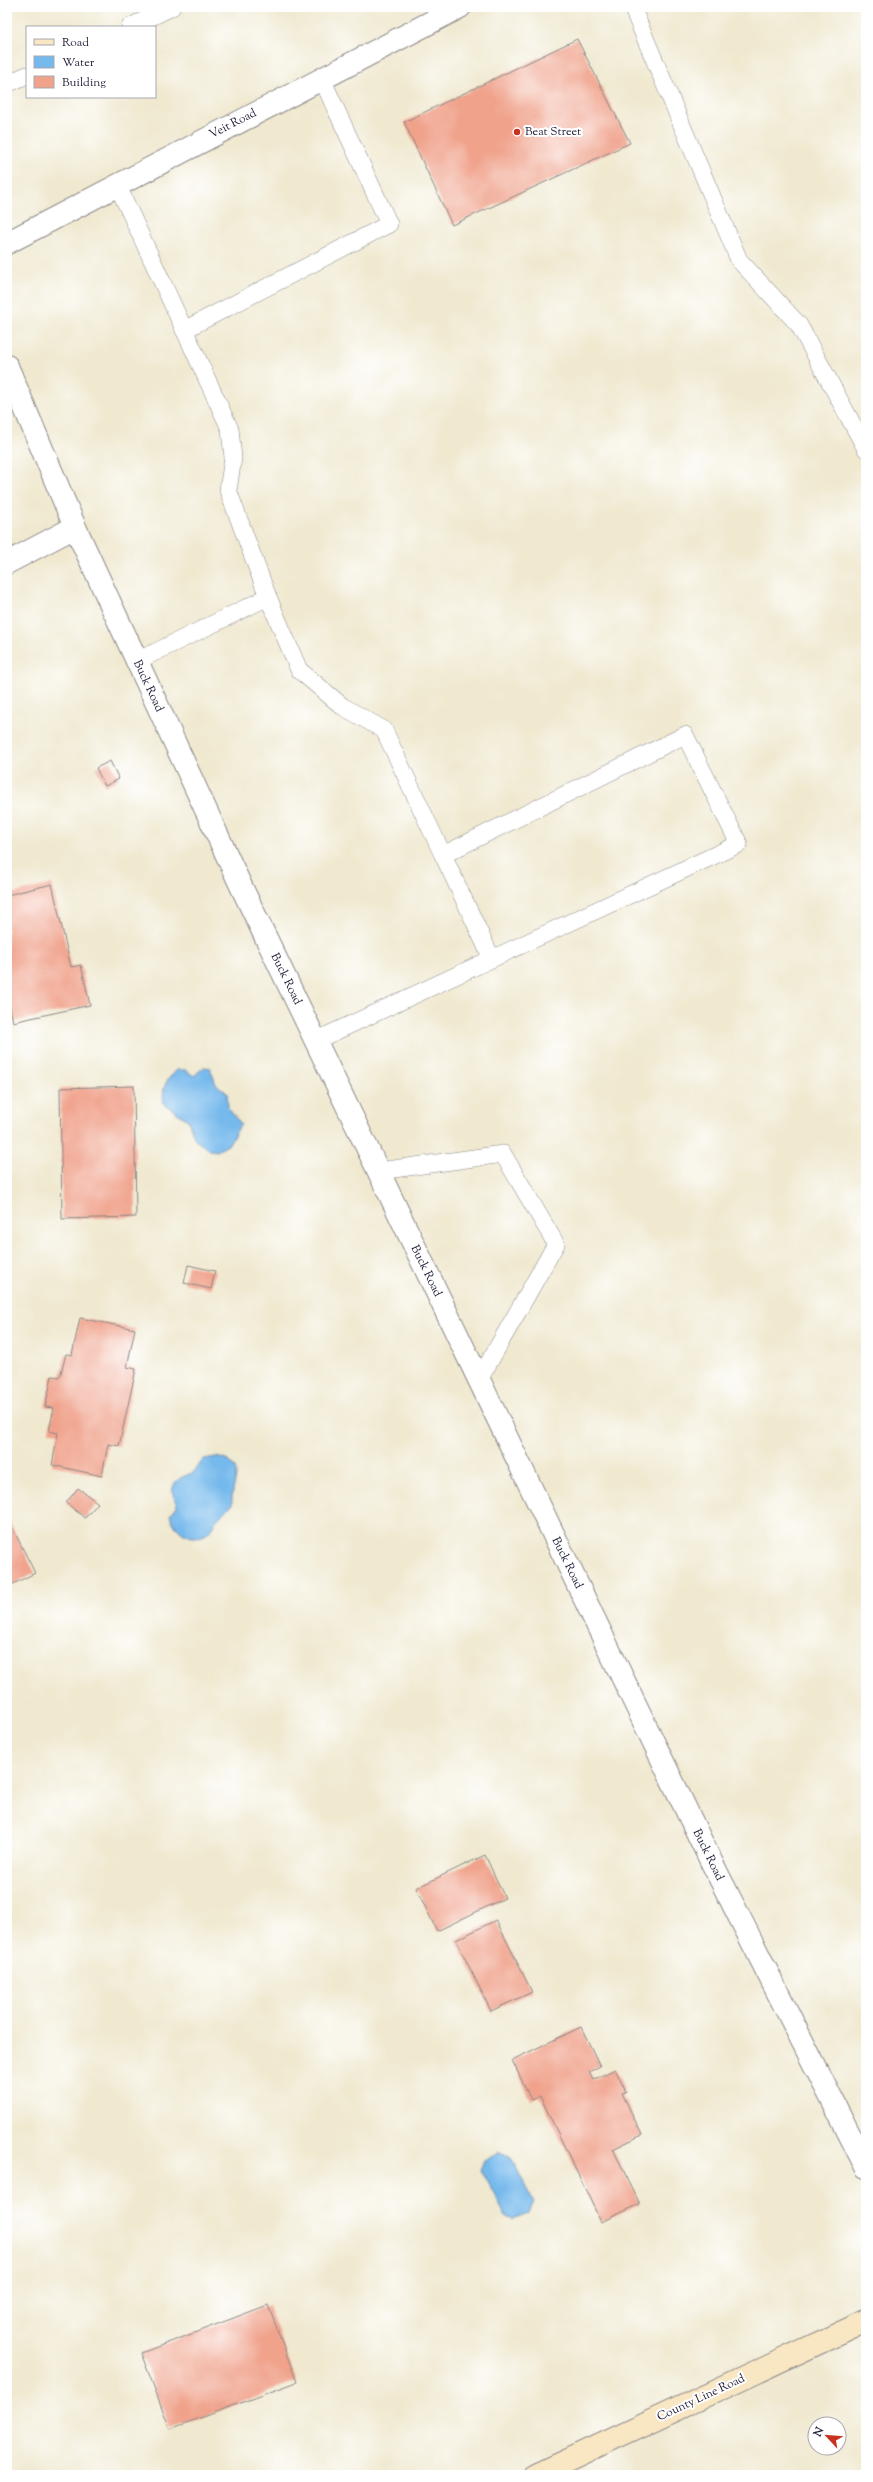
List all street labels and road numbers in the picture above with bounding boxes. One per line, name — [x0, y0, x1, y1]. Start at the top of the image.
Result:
street label: Veit Road — [206, 104, 260, 144]
street label: Buck Road — [128, 657, 168, 715]
street label: Buck Road — [266, 950, 306, 1008]
street label: Buck Road — [406, 1242, 446, 1300]
street label: Buck Road — [547, 1534, 587, 1592]
street label: Buck Road — [688, 1826, 728, 1884]
street label: County Line Road — [654, 2370, 748, 2426]

